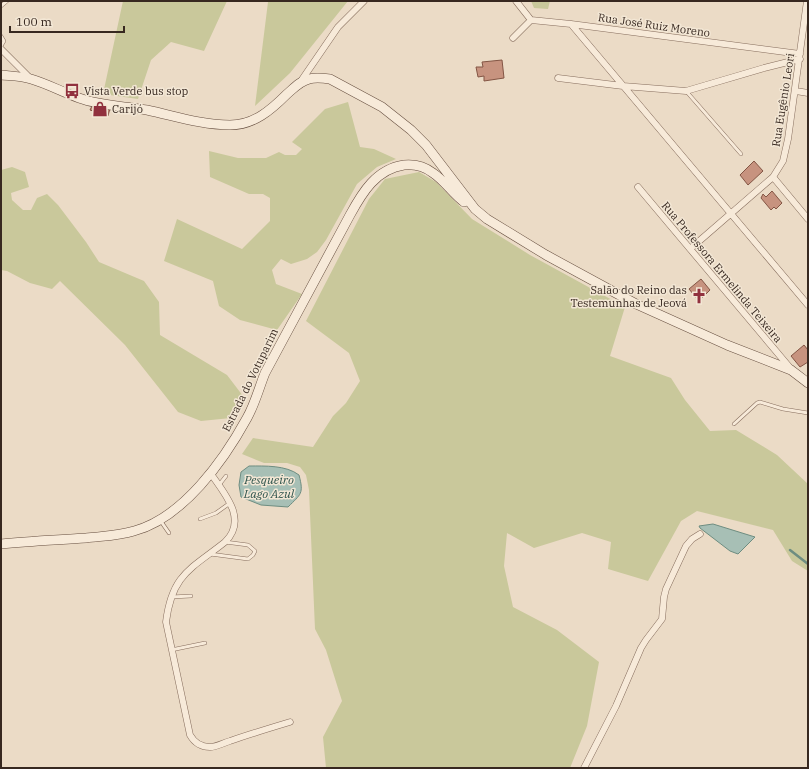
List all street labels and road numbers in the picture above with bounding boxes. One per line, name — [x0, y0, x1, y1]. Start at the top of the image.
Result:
street label: Rua José Ruiz Moreno — [597, 10, 711, 40]
street label: Rua Eugênio Leori — [769, 52, 797, 148]
street label: Rua Professora Ermelinda Teixeira — [659, 199, 785, 345]
street label: Estrada do Votuparim — [219, 326, 281, 434]

